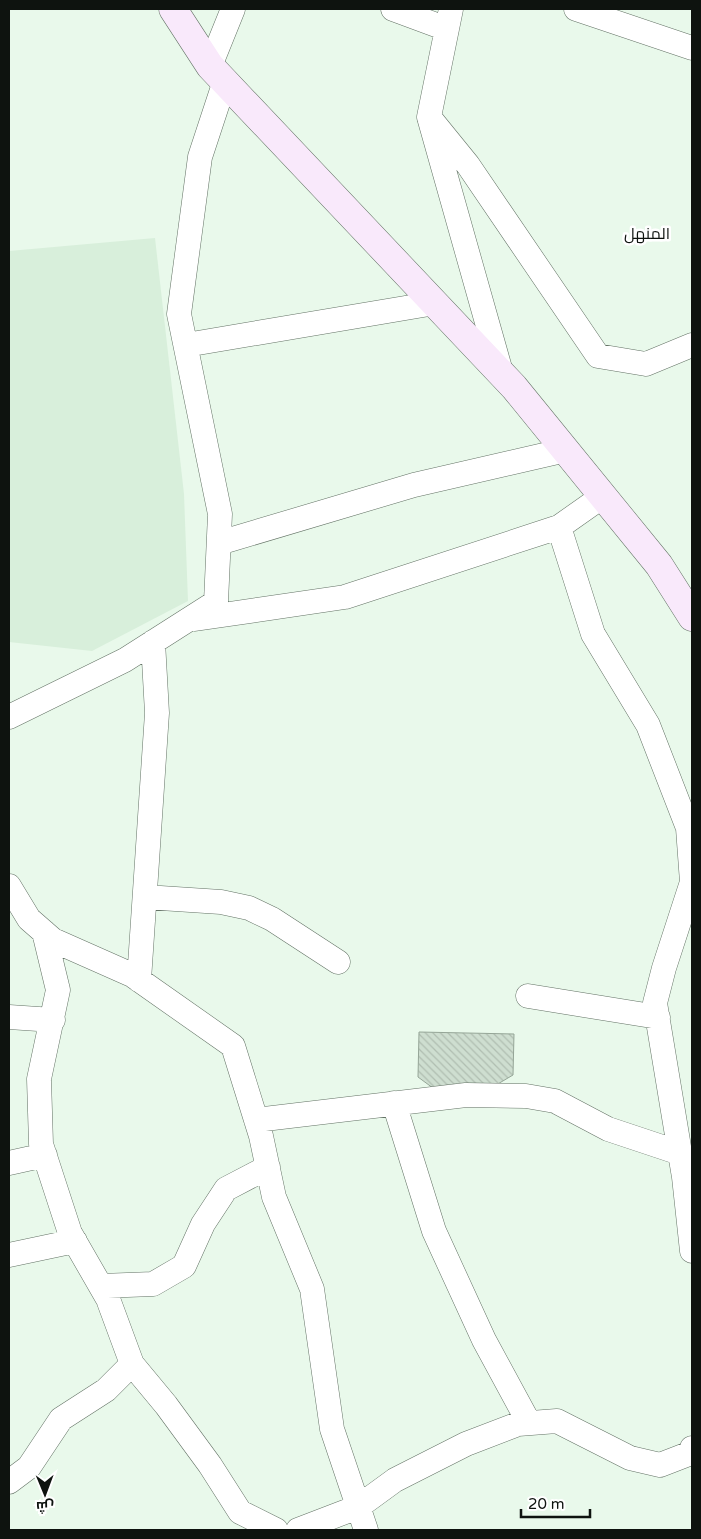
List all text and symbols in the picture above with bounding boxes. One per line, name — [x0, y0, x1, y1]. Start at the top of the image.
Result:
district label: المنهل — [624, 224, 670, 244]
north arrow — [20, 1469, 70, 1519]
scale bar — [521, 1486, 590, 1518]
text: 20 m — [528, 1495, 565, 1513]
text: ش — [36, 1498, 54, 1515]

